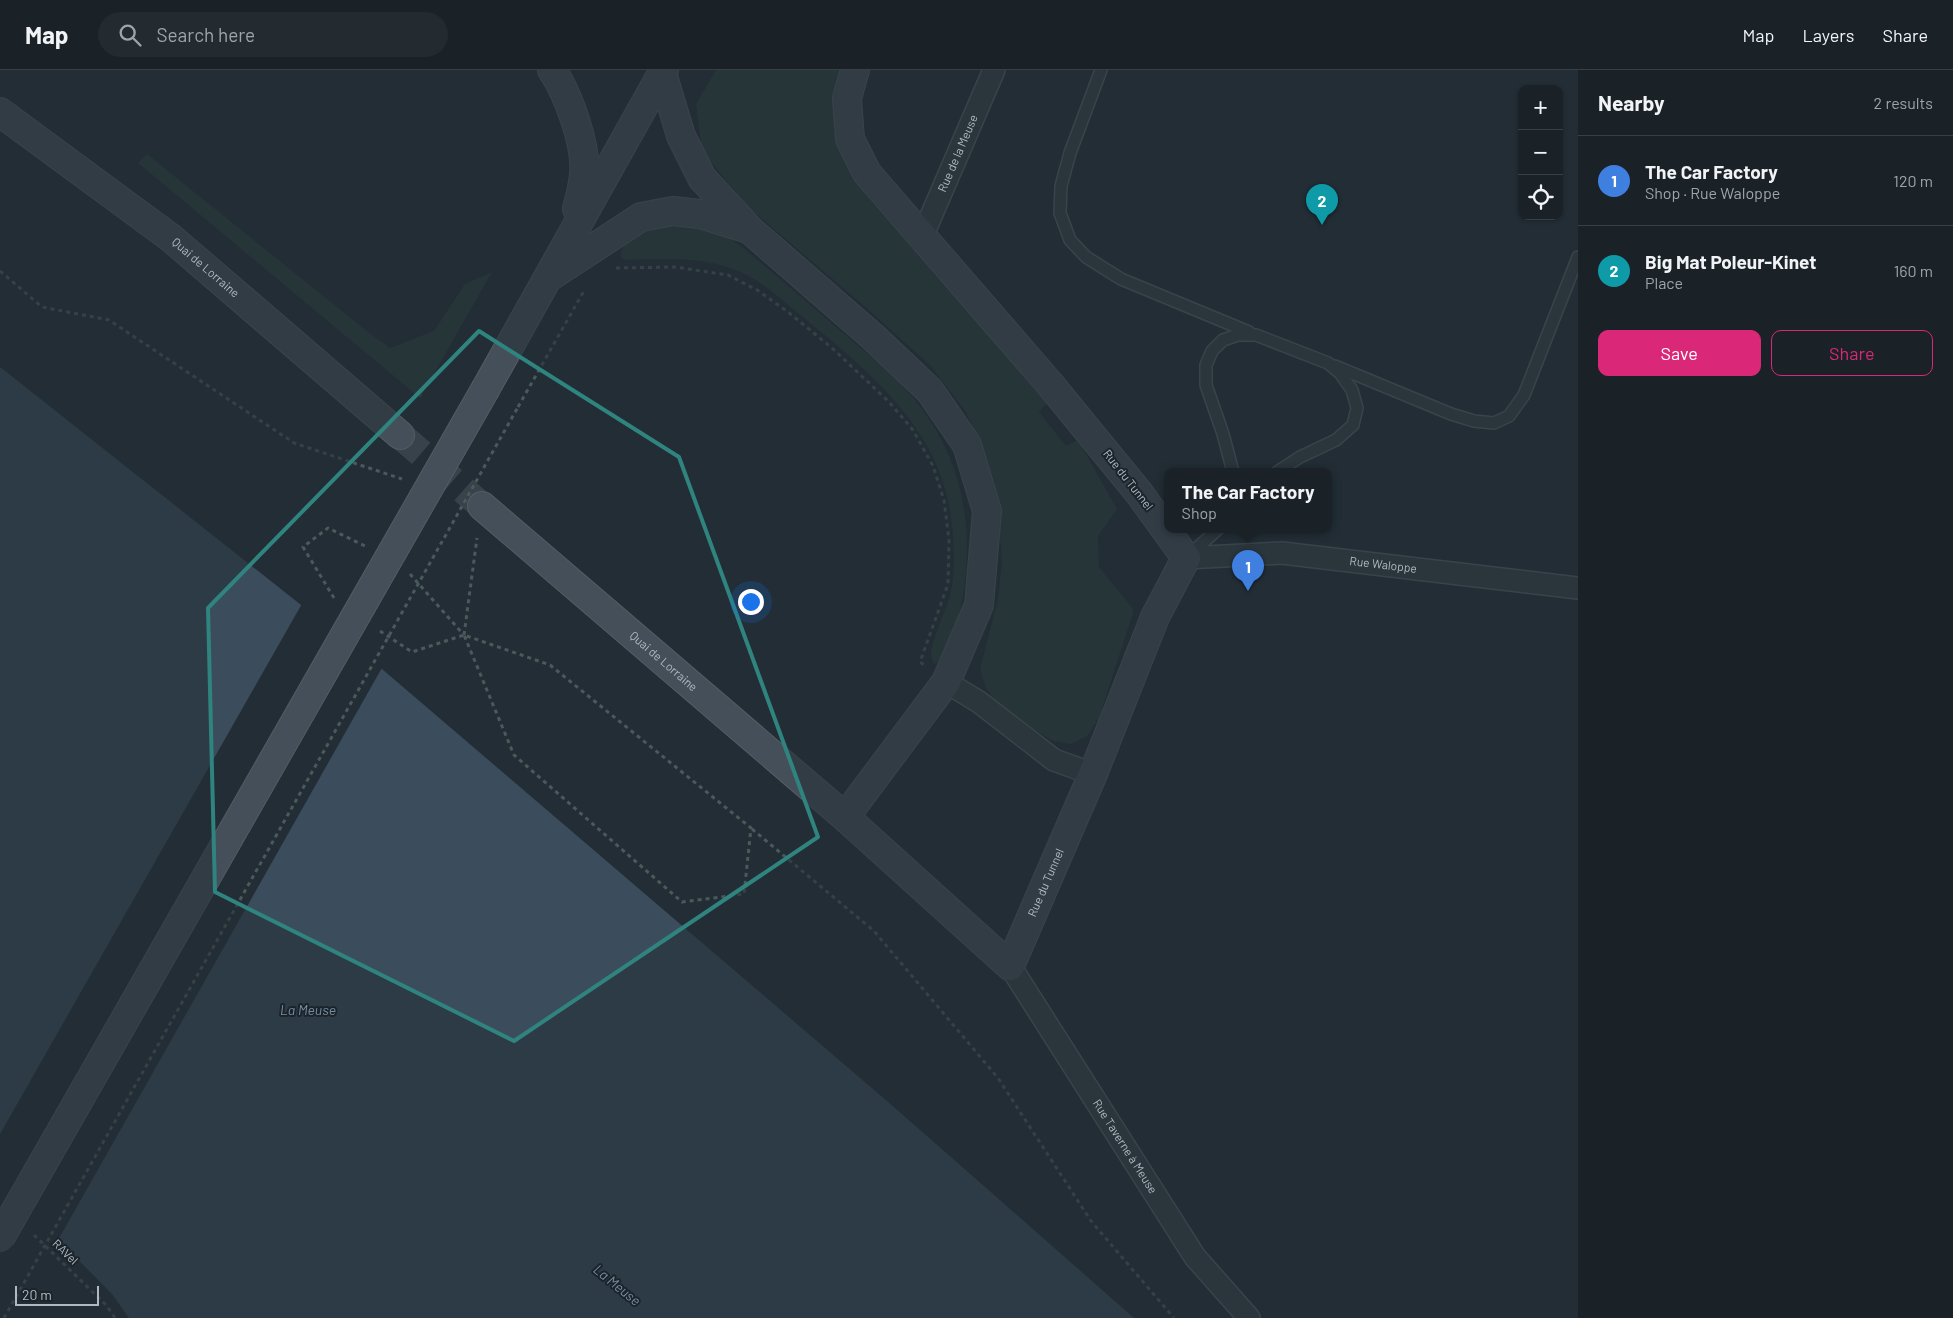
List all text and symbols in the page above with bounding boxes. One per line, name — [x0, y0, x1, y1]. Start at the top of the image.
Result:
search box — [98, 12, 448, 57]
text: Map — [25, 20, 68, 49]
icon: search — [116, 21, 144, 49]
text: Search here — [156, 23, 255, 46]
text: Map — [1742, 24, 1774, 46]
text: Layers — [1802, 24, 1855, 46]
text: Share — [1883, 24, 1928, 46]
map controls — [1518, 85, 1563, 220]
button: + — [1518, 85, 1563, 130]
text: Nearby — [1598, 90, 1664, 115]
text: 2 results — [1874, 93, 1933, 112]
street label: Rue de la Meuse — [934, 112, 980, 194]
button: − — [1518, 130, 1563, 175]
text: The Car Factory — [1645, 160, 1778, 183]
text: 1 — [1611, 171, 1617, 190]
text: 120 m — [1893, 171, 1933, 190]
button: locate — [1518, 175, 1563, 220]
text: Shop · Rue Waloppe — [1645, 183, 1780, 202]
pin: 2 — [1306, 184, 1338, 225]
street label: Quai de Lorraine — [170, 234, 243, 300]
text: Big Mat Poleur-Kinet — [1645, 250, 1816, 273]
text: 2 — [1610, 261, 1618, 280]
text: 160 m — [1894, 261, 1933, 280]
text: Place — [1645, 273, 1683, 292]
button: Save — [1598, 330, 1761, 376]
button: Share — [1771, 330, 1933, 376]
street label: Rue du Tunnel — [1101, 446, 1157, 512]
popup — [1164, 468, 1332, 533]
text: The Car Factory — [1182, 480, 1314, 503]
text: Shop — [1182, 503, 1217, 522]
pin: 1 — [1232, 550, 1264, 591]
street label: Rue Waloppe — [1349, 553, 1418, 575]
your location — [738, 589, 764, 615]
street label: Quai de Lorraine — [628, 628, 701, 694]
street label: Rue du Tunnel — [1024, 846, 1066, 919]
water label: La Meuse — [280, 1001, 336, 1018]
street label: Rue Taverne à Meuse — [1091, 1096, 1161, 1196]
street label: RAVel — [50, 1236, 81, 1267]
water label: La Meuse — [590, 1260, 644, 1309]
scale bar — [15, 1283, 99, 1306]
text: 20 m — [22, 1286, 52, 1303]

